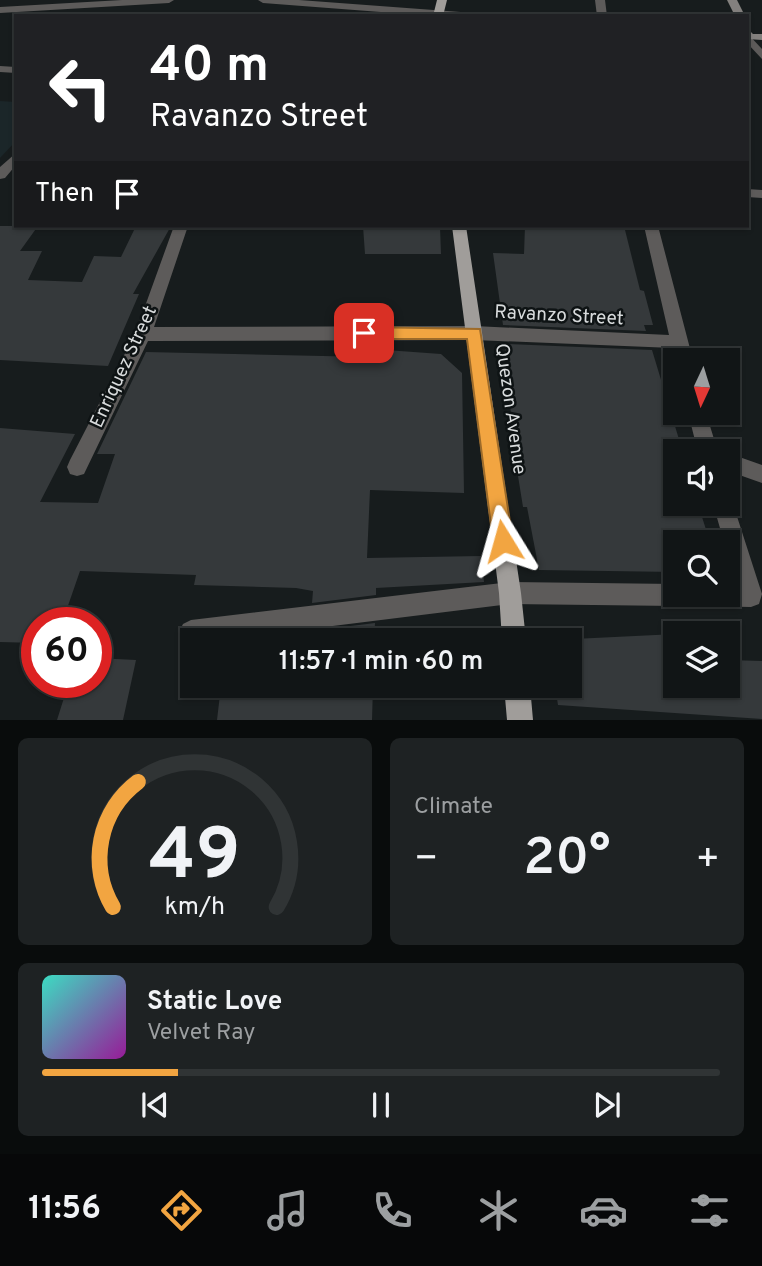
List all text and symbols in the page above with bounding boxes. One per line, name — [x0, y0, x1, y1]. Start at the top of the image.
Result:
text: 40 m — [150, 37, 269, 99]
icon: left — [35, 42, 126, 133]
text: Ravanzo Street — [150, 98, 368, 138]
icon: arrive — [108, 175, 146, 213]
text: Then — [35, 178, 94, 211]
street label: Ravanzo Street — [494, 301, 624, 331]
street label: Enriquez Street — [85, 302, 163, 432]
pin — [334, 303, 394, 363]
icon: arrive — [345, 314, 383, 352]
street label: Quezon Avenue — [489, 342, 531, 476]
north arrow — [663, 348, 740, 425]
map controls — [663, 348, 740, 698]
button: sound — [663, 439, 740, 516]
position arrow — [466, 504, 540, 578]
button: search — [663, 530, 740, 607]
speed limit sign: 60 — [21, 607, 112, 698]
button: layers — [663, 621, 740, 698]
text: 11:57 · 1 min · 60 m — [279, 646, 483, 679]
text: Climate — [414, 793, 493, 822]
text: 49 — [149, 814, 241, 906]
text: 20° — [523, 827, 611, 893]
text: − — [414, 836, 439, 885]
text: + — [695, 836, 720, 885]
text: km/h — [165, 892, 225, 924]
text: Static Love — [147, 986, 282, 1019]
text: Velvet Ray — [147, 1019, 255, 1048]
icon: previous — [136, 1086, 174, 1124]
icon: pause — [362, 1086, 400, 1124]
icon: next — [588, 1086, 626, 1124]
icon: directions — [157, 1186, 206, 1235]
icon: music — [263, 1186, 312, 1235]
icon: phone — [368, 1186, 417, 1235]
icon: climate — [474, 1186, 523, 1235]
icon: car — [579, 1186, 628, 1235]
icon: filters — [685, 1186, 734, 1235]
text: 11:56 — [28, 1190, 101, 1230]

